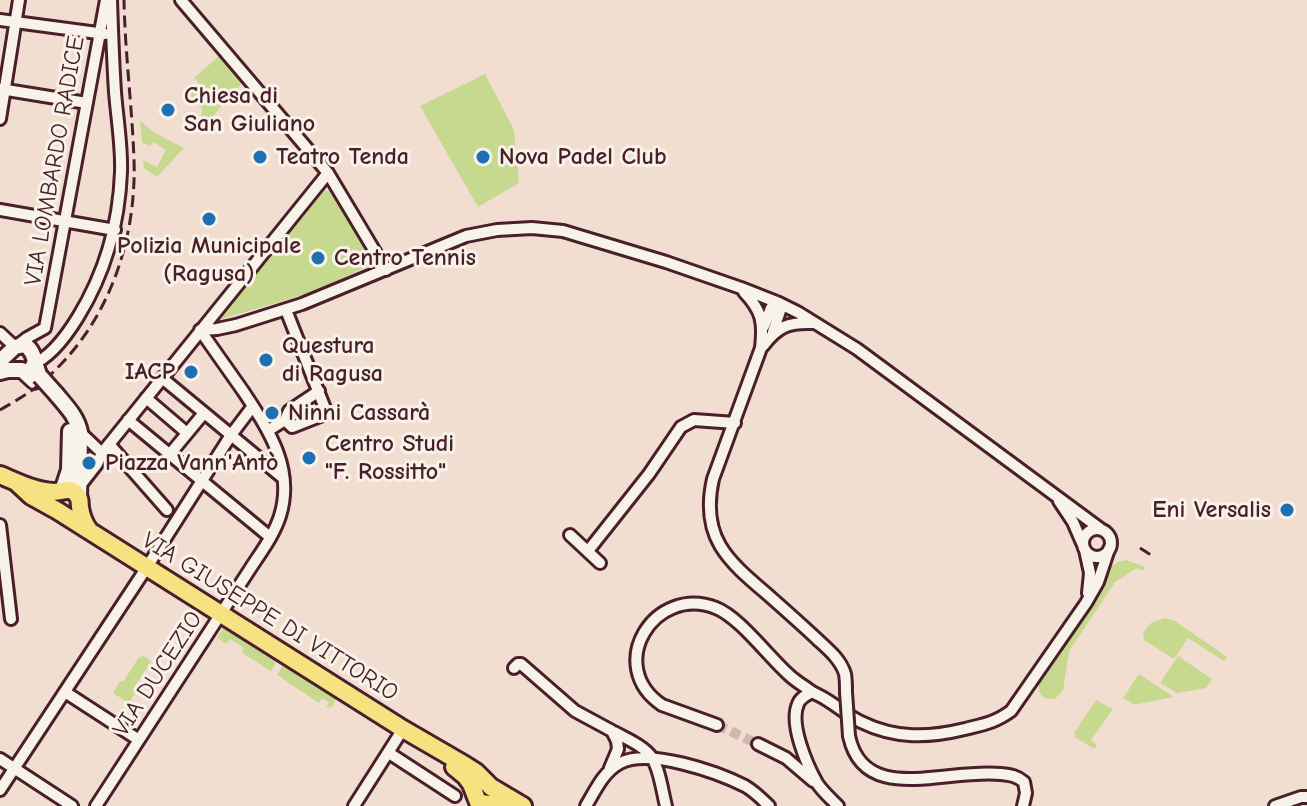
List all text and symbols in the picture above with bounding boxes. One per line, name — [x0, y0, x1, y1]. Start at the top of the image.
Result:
street label: VIA LOMBARDO RADICE — [19, 34, 91, 288]
place label: Chiesa di San Giuliano — [184, 82, 315, 138]
marker: Chiesa di San Giuliano — [159, 101, 177, 119]
place label: Teatro Tenda — [276, 143, 409, 171]
place label: Nova Padel Club — [499, 143, 667, 171]
marker: Teatro Tenda — [251, 148, 269, 166]
marker: Nova Padel Club — [474, 148, 492, 166]
marker: Polizia Municipale (Ragusa) — [200, 210, 218, 228]
place label: Polizia Municipale (Ragusa) — [117, 232, 301, 288]
place label: Centro Tennis — [334, 244, 476, 272]
marker: Centro Tennis — [309, 249, 327, 267]
place label: Questura di Ragusa — [282, 332, 383, 388]
marker: Questura di Ragusa — [257, 351, 275, 369]
place label: IACP — [125, 358, 175, 386]
marker: IACP — [182, 363, 200, 381]
place label: Ninni Cassarà — [288, 399, 430, 427]
marker: Ninni Cassarà — [263, 404, 281, 422]
place label: Centro Studi "F. Rossitto" — [325, 430, 454, 486]
place label: Piazza Vann'Antò — [105, 449, 278, 477]
marker: Centro Studi "F. Rossitto" — [300, 449, 318, 467]
marker: Piazza Vann'Antò — [80, 454, 98, 472]
place label: Eni Versalis — [1152, 496, 1271, 524]
marker: Eni Versalis — [1278, 501, 1296, 519]
street label: VIA GIUSEPPE DI VITTORIO — [137, 526, 403, 708]
street label: VIA DUCEZIO — [107, 606, 209, 742]

